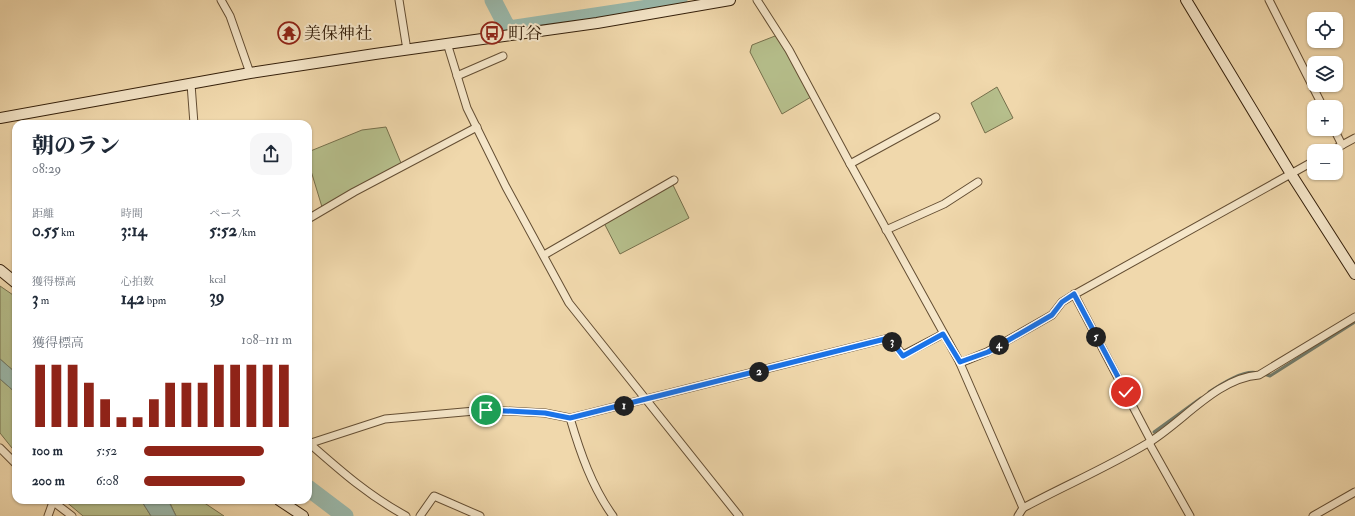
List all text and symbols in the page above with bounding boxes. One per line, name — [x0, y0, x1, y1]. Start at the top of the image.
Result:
map controls — [1307, 12, 1343, 180]
button: locate — [1307, 12, 1343, 48]
temple icon: 美保神社 — [276, 20, 302, 46]
bus stop icon: 町谷 — [479, 20, 505, 46]
place label: 美保神社 — [304, 23, 372, 44]
place label: 町谷 — [508, 23, 542, 44]
button: layers — [1307, 56, 1343, 92]
button: + — [1307, 100, 1343, 136]
text: 朝のラン — [32, 132, 120, 160]
button: share — [250, 133, 292, 175]
button: − — [1307, 144, 1343, 180]
text: 08:29 — [32, 161, 61, 177]
text: 距離 — [32, 207, 54, 220]
text: 時間 — [121, 207, 143, 220]
text: ペース — [209, 207, 242, 220]
text: 0.55 — [32, 220, 59, 241]
text: 3:14 — [121, 220, 147, 241]
text: 5:52 — [209, 220, 237, 241]
text: km — [59, 226, 75, 239]
text: /km — [237, 226, 256, 239]
text: kcal — [209, 273, 226, 286]
text: 獲得標高 — [32, 275, 76, 288]
text: 心拍数 — [121, 275, 154, 288]
text: 39 — [209, 286, 225, 307]
text: 3 — [32, 288, 39, 309]
text: 142 — [121, 288, 145, 309]
text: m — [39, 294, 49, 307]
text: bpm — [145, 294, 166, 307]
pin: 5 — [1086, 327, 1106, 347]
text: 5 — [1094, 330, 1098, 343]
text: 108–111 m — [241, 332, 292, 348]
pin: 3 — [882, 332, 902, 352]
text: 獲得標高 — [32, 335, 84, 351]
text: 3 — [890, 335, 894, 348]
pin: 4 — [989, 335, 1009, 355]
text: 4 — [996, 338, 1002, 351]
pin: 2 — [749, 362, 769, 382]
text: 2 — [756, 365, 762, 378]
pin — [1109, 375, 1143, 409]
icon: check — [1115, 381, 1137, 403]
pin — [469, 393, 503, 427]
pin: 1 — [614, 396, 634, 416]
icon: arrive — [475, 399, 497, 421]
text: 1 — [622, 399, 626, 412]
text: 100 m — [32, 443, 63, 459]
text: 5:52 — [96, 443, 117, 459]
text: 200 m — [32, 473, 65, 489]
text: 6:08 — [96, 473, 119, 489]

